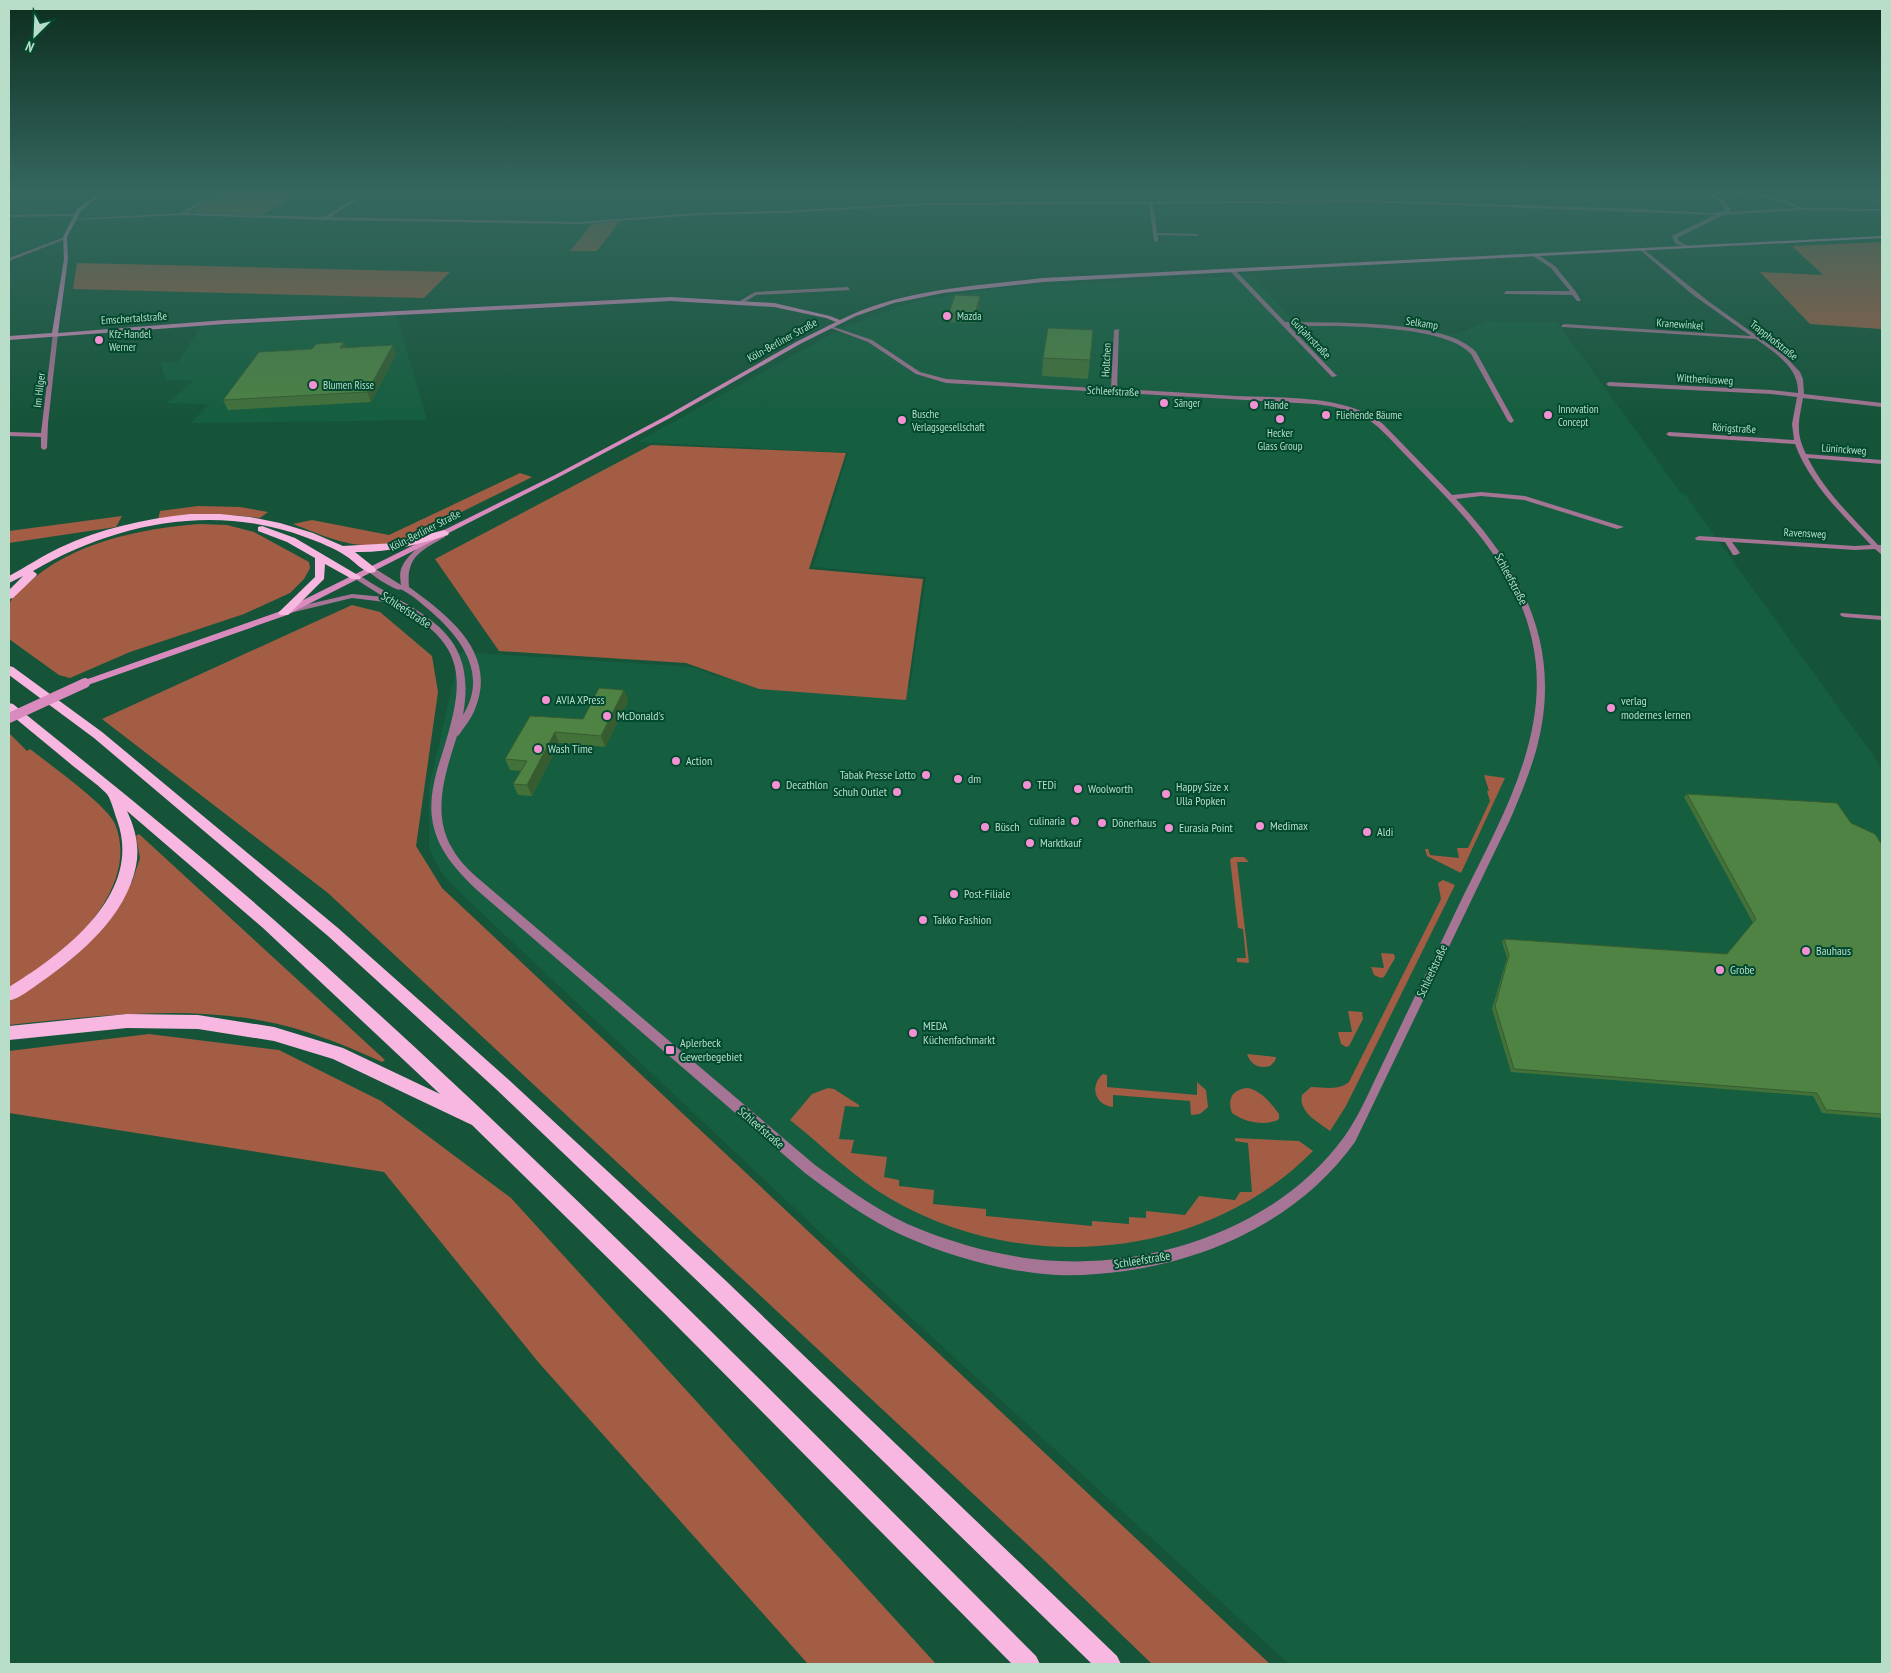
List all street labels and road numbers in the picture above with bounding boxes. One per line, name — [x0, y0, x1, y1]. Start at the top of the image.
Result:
street label: Emschertalstraße — [100, 309, 168, 327]
street label: Gutjahrstraße — [1288, 314, 1334, 362]
street label: Selkamp — [1405, 314, 1439, 332]
street label: Köln-Berliner Straße — [745, 315, 820, 365]
street label: Kranewinkel — [1656, 315, 1704, 333]
street label: Trapphofstraße — [1747, 317, 1801, 363]
street label: Holtchen — [1098, 342, 1114, 377]
street label: Wittheniusweg — [1676, 371, 1734, 387]
street label: Im Hilger — [30, 372, 48, 408]
street label: Schleefstraße — [1087, 383, 1140, 399]
street label: Rörigstraße — [1712, 420, 1757, 436]
street label: Lüninckweg — [1821, 440, 1867, 458]
street label: Köln-Berliner Straße — [387, 506, 463, 554]
street label: Ravensweg — [1783, 525, 1827, 541]
street label: Schleefstraße — [1492, 550, 1531, 607]
street label: Schleefstraße — [378, 588, 434, 631]
street label: Schleefstraße — [1413, 942, 1450, 1000]
street label: Schleefstraße — [735, 1103, 788, 1152]
street label: Schleefstraße — [1113, 1248, 1171, 1271]

